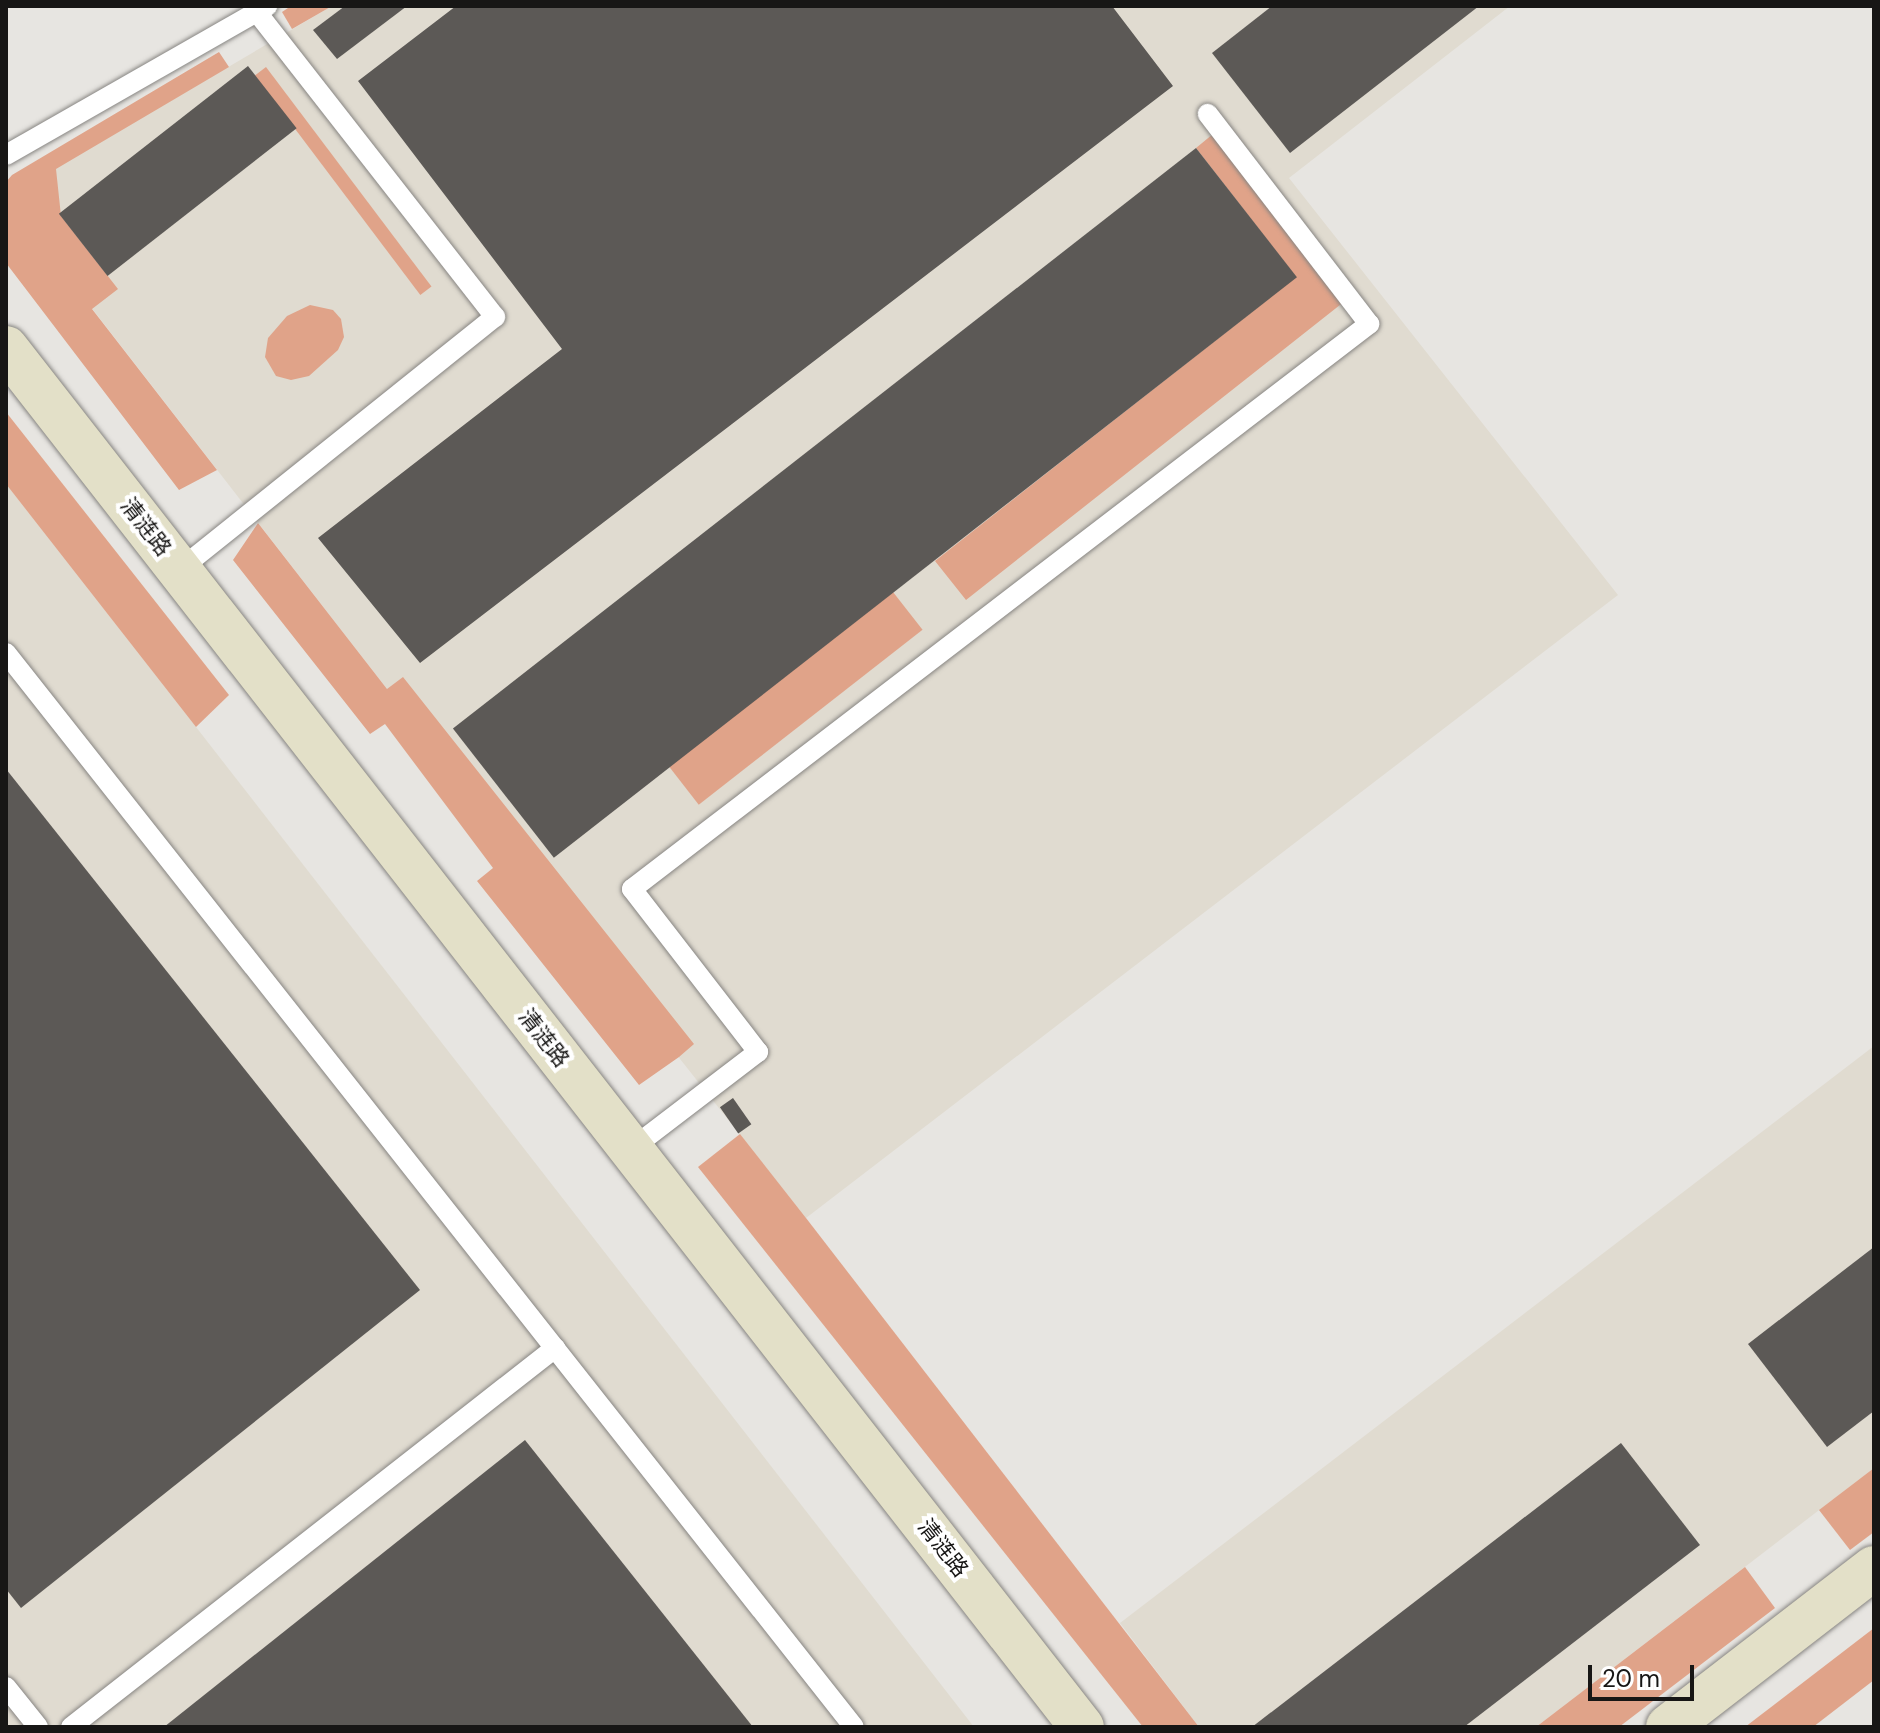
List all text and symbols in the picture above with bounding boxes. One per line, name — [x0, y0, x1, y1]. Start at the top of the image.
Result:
street label: 清涟路 — [115, 493, 177, 561]
street label: 清涟路 — [513, 1004, 575, 1072]
street label: 清涟路 — [912, 1514, 974, 1582]
scale bar — [1592, 1649, 1698, 1699]
text: 20 m — [1602, 1663, 1660, 1694]

